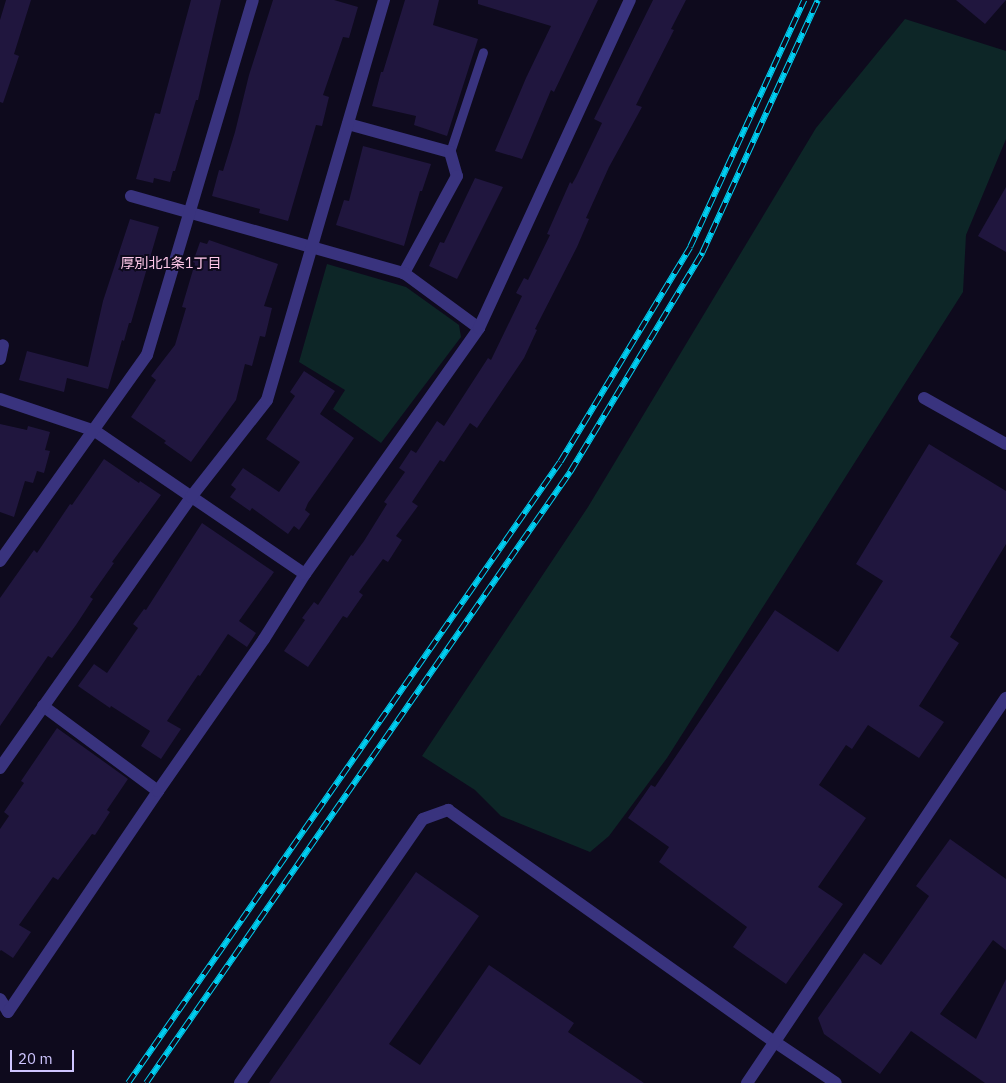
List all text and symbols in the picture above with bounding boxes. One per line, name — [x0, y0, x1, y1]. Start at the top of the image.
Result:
district label: 厚別北1条1丁目 — [121, 255, 221, 271]
scale bar — [12, 1040, 76, 1072]
text: 20 m — [18, 1049, 53, 1068]

